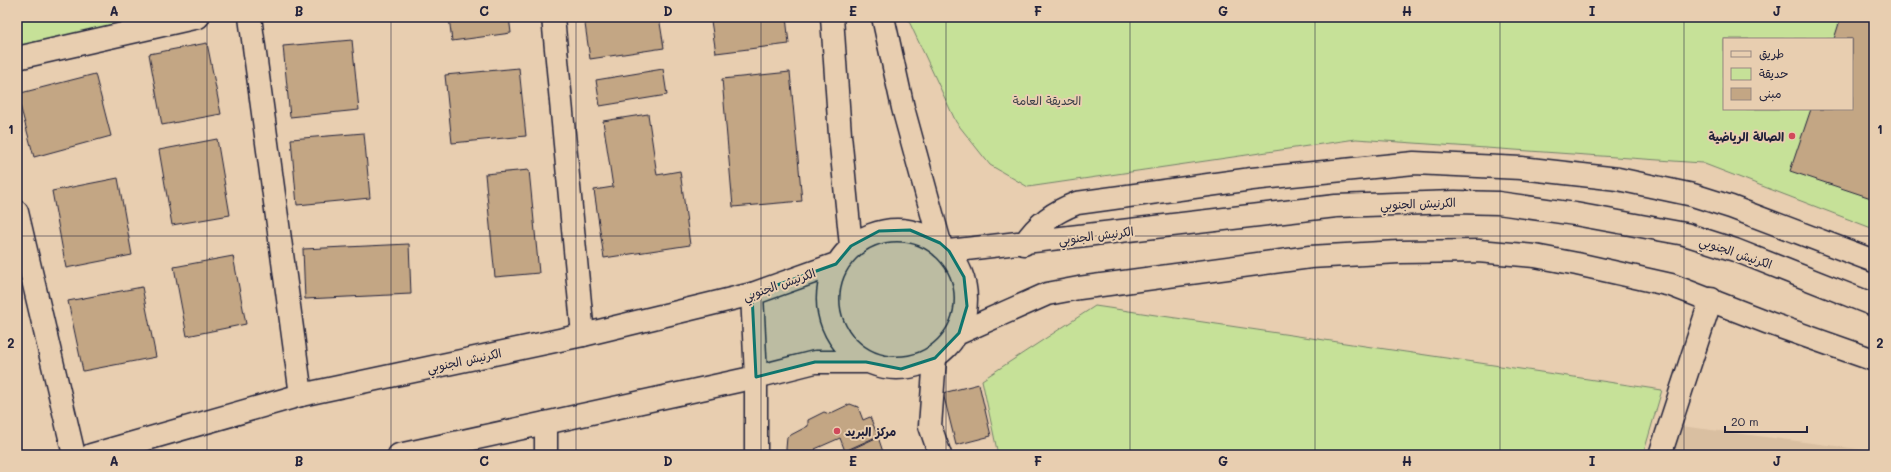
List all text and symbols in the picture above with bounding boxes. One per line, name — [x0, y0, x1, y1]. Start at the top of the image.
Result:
text: A — [109, 2, 119, 19]
text: B — [295, 2, 304, 19]
text: C — [479, 2, 489, 19]
text: D — [663, 2, 673, 19]
text: E — [849, 2, 857, 19]
text: F — [1034, 2, 1042, 19]
text: G — [1218, 2, 1228, 19]
text: H — [1402, 2, 1412, 19]
text: I — [1589, 2, 1596, 19]
text: J — [1773, 2, 1781, 19]
legend — [1723, 38, 1853, 110]
text: طريق — [1759, 45, 1784, 61]
text: حديقة — [1759, 65, 1788, 81]
text: مبنى — [1759, 85, 1782, 102]
park label: الحديقة العامة — [1013, 92, 1081, 108]
text: 1 — [8, 120, 14, 137]
text: 1 — [1877, 120, 1883, 137]
place label: الصالة الرياضية — [1708, 128, 1784, 144]
marker: الصالة الرياضية — [1787, 131, 1797, 141]
street label: الكرنيش الجنوبي — [1380, 194, 1456, 216]
street label: الكرنيش الجنوبي — [1057, 222, 1135, 252]
street label: الكرنيش الجنوبي — [1696, 232, 1774, 276]
street label: الكرنيش الجنوبي — [741, 264, 819, 308]
text: 2 — [7, 334, 15, 351]
text: 2 — [1876, 334, 1884, 351]
street label: الكرنيش الجنوبي — [425, 344, 504, 380]
scale bar — [1725, 408, 1807, 434]
text: 20 m — [1731, 413, 1759, 429]
place label: مركز البريد — [845, 423, 896, 439]
marker: مركز البريد — [832, 426, 842, 436]
text: A — [109, 452, 119, 469]
text: B — [295, 452, 304, 469]
text: C — [479, 452, 489, 469]
text: D — [663, 452, 673, 469]
text: E — [849, 452, 857, 469]
text: F — [1034, 452, 1042, 469]
text: G — [1218, 452, 1228, 469]
text: H — [1402, 452, 1412, 469]
text: I — [1589, 452, 1596, 469]
text: J — [1773, 452, 1781, 469]

